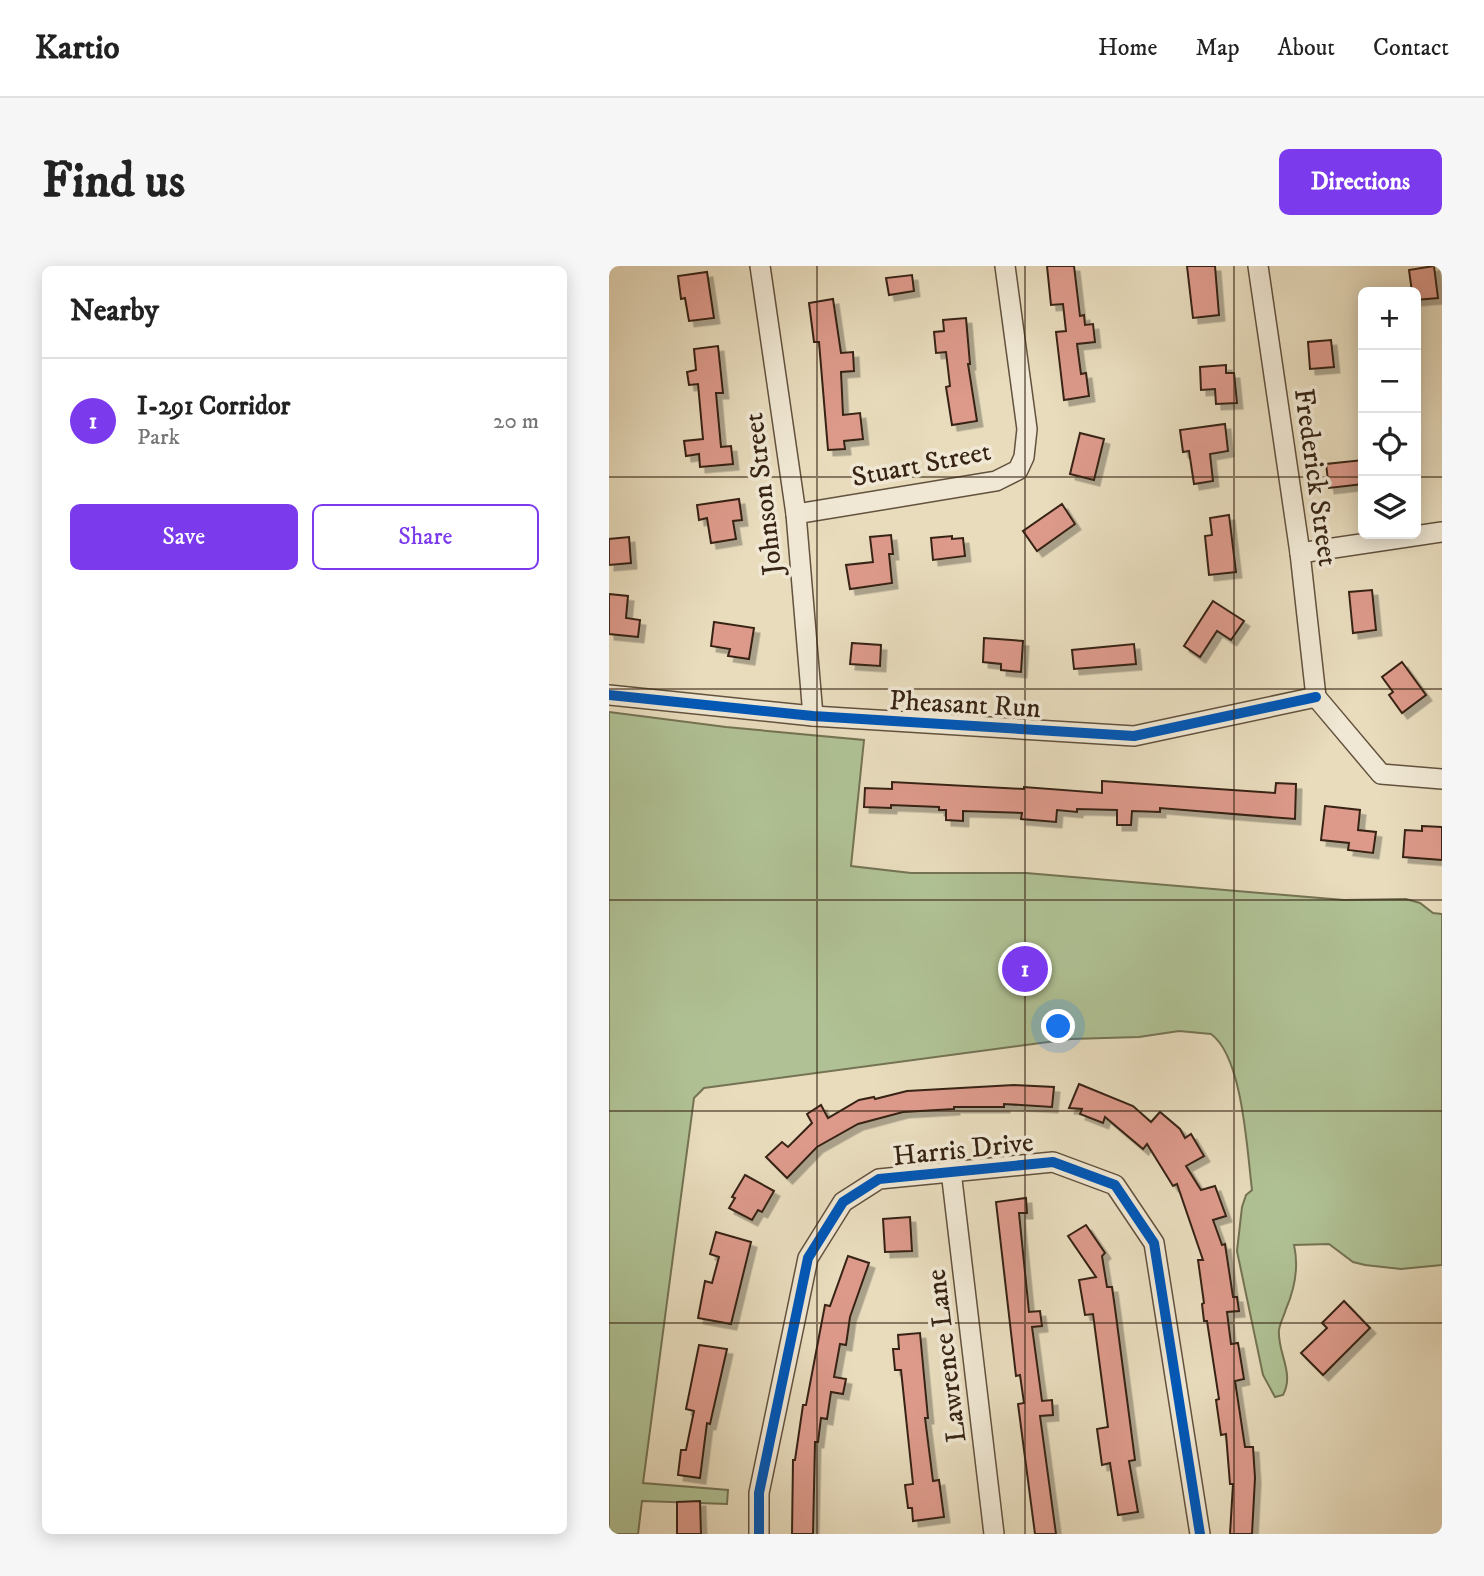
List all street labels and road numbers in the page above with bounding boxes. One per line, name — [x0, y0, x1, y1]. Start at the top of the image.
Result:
street label: Frederick Street — [1286, 386, 1345, 568]
street label: Johnson Street — [736, 411, 791, 580]
street label: Stuart Street — [849, 434, 994, 495]
street label: Pheasant Run — [888, 683, 1042, 726]
street label: Harris Drive — [891, 1125, 1035, 1174]
street label: Lawrence Lane — [919, 1267, 974, 1444]

